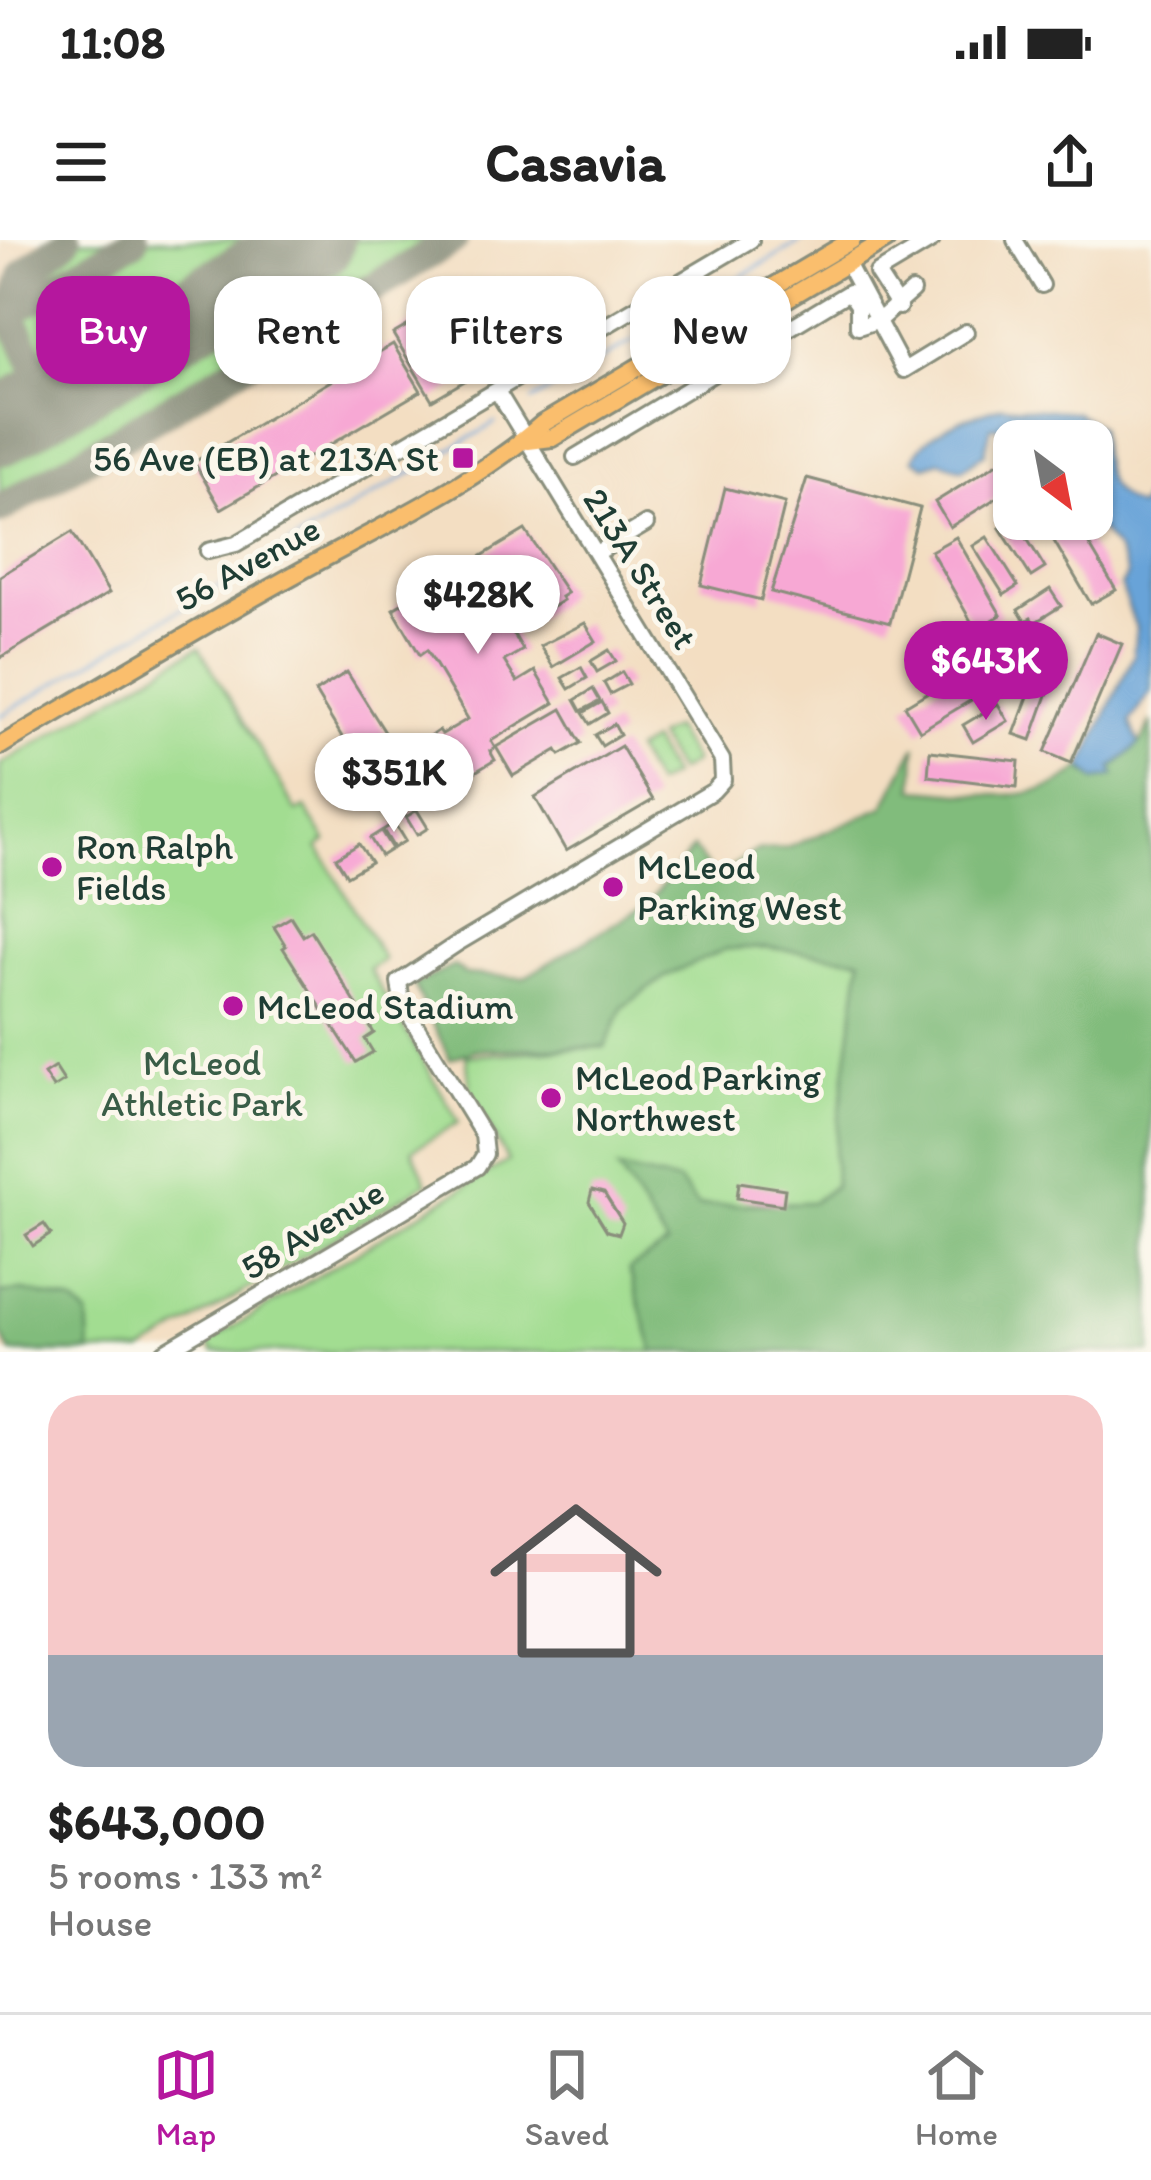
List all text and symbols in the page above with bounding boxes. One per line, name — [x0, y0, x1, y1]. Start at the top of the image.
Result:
text: 11:08 — [60, 15, 165, 69]
icon: menu — [48, 129, 114, 195]
icon: share — [1037, 129, 1103, 195]
text: Casavia — [485, 130, 666, 195]
chip: Buy — [36, 276, 190, 384]
chip: Rent — [214, 276, 382, 384]
chip: Filters — [406, 276, 606, 384]
chip: New — [630, 276, 791, 384]
north arrow — [993, 420, 1113, 540]
map controls — [993, 420, 1113, 540]
place label: 56 Ave (EB) at 213A St — [93, 437, 439, 480]
marker: 56 Ave (EB) at 213A St — [450, 445, 476, 471]
street label: 213A Street — [574, 480, 707, 657]
street label: 56 Avenue — [167, 506, 327, 621]
pin: $428K — [394, 555, 562, 657]
text: $428K — [423, 570, 533, 617]
pin: $643K — [902, 621, 1070, 723]
text: $643K — [931, 636, 1041, 683]
pin: $351K — [310, 733, 478, 835]
text: $351K — [342, 748, 446, 795]
place label: Ron Ralph Fields — [76, 825, 234, 909]
place label: McLeod Parking West — [637, 845, 842, 929]
marker: Ron Ralph Fields — [39, 854, 65, 880]
marker: McLeod Parking West — [600, 874, 626, 900]
place label: McLeod Stadium — [257, 985, 513, 1028]
marker: McLeod Stadium — [220, 993, 246, 1019]
park label: McLeod Athletic Park — [101, 1041, 303, 1125]
place label: McLeod Parking Northwest — [575, 1056, 821, 1140]
marker: McLeod Parking Northwest — [538, 1085, 564, 1111]
street label: 58 Avenue — [233, 1170, 392, 1289]
icon: home — [468, 1473, 684, 1689]
text: $643,000 — [48, 1791, 266, 1852]
text: 5 rooms · 133 m² — [48, 1852, 323, 1899]
text: House — [48, 1899, 152, 1946]
tab: Map — [153, 2042, 219, 2153]
tab: Saved — [525, 2042, 609, 2153]
tab: Home — [915, 2042, 998, 2153]

